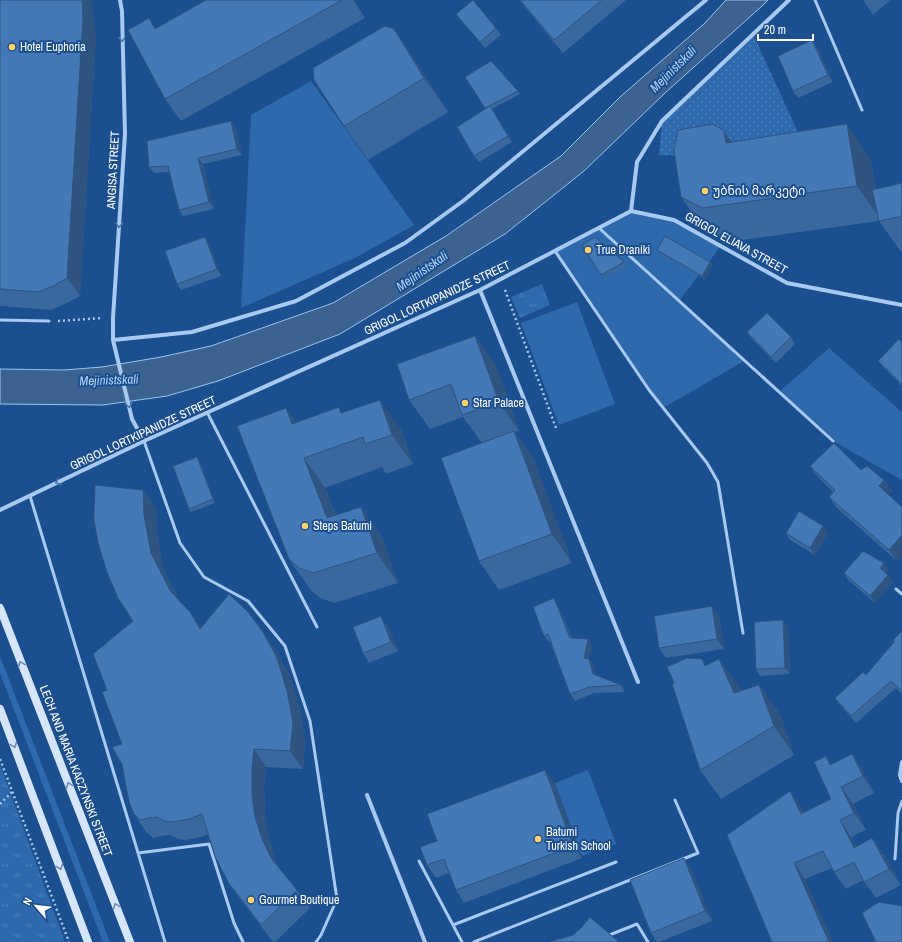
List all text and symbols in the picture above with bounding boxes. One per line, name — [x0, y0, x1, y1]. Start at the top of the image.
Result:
scale bar — [758, 16, 813, 42]
text: 20 m — [764, 22, 786, 38]
one-way arrow — [118, 36, 127, 42]
place label: Hotel Euphoria — [20, 39, 86, 55]
marker: Hotel Euphoria — [7, 42, 17, 52]
water label: Mejinistskali — [646, 42, 700, 96]
street label: ANGISA STREET — [103, 131, 123, 210]
place label: უბნის მარკეტი — [713, 183, 805, 199]
marker: უბნის მარკეტი — [700, 186, 710, 196]
street label: GRIGOL ELIAVA STREET — [682, 208, 790, 278]
one-way arrow — [115, 222, 124, 228]
place label: True Draniki — [596, 242, 650, 258]
marker: True Draniki — [583, 245, 593, 255]
water label: Mejinistskali — [393, 247, 451, 295]
street label: GRIGOL LORTKIPANIDZE STREET — [361, 257, 513, 339]
water label: Mejinistskali — [79, 370, 139, 390]
street label: GRIGOL LORTKIPANIDZE STREET — [67, 392, 219, 474]
place label: Star Palace — [473, 395, 524, 411]
marker: Star Palace — [460, 398, 470, 408]
one-way arrow — [124, 402, 132, 409]
one-way arrow — [55, 477, 63, 485]
place label: Steps Batumi — [313, 518, 372, 534]
marker: Steps Batumi — [300, 521, 310, 531]
one-way arrow — [18, 660, 26, 667]
street label: LECH AND MARIA KACZYNSKI STREET — [36, 683, 116, 859]
one-way arrow — [9, 742, 17, 749]
one-way arrow — [65, 781, 73, 788]
place label: Batumi Turkish School — [546, 824, 611, 854]
marker: Batumi Turkish School — [533, 834, 543, 844]
one-way arrow — [55, 863, 63, 870]
north arrow — [16, 886, 56, 926]
place label: Gourmet Boutique — [259, 892, 339, 908]
text: N — [19, 895, 35, 907]
marker: Gourmet Boutique — [246, 895, 256, 905]
one-way arrow — [113, 902, 121, 909]

